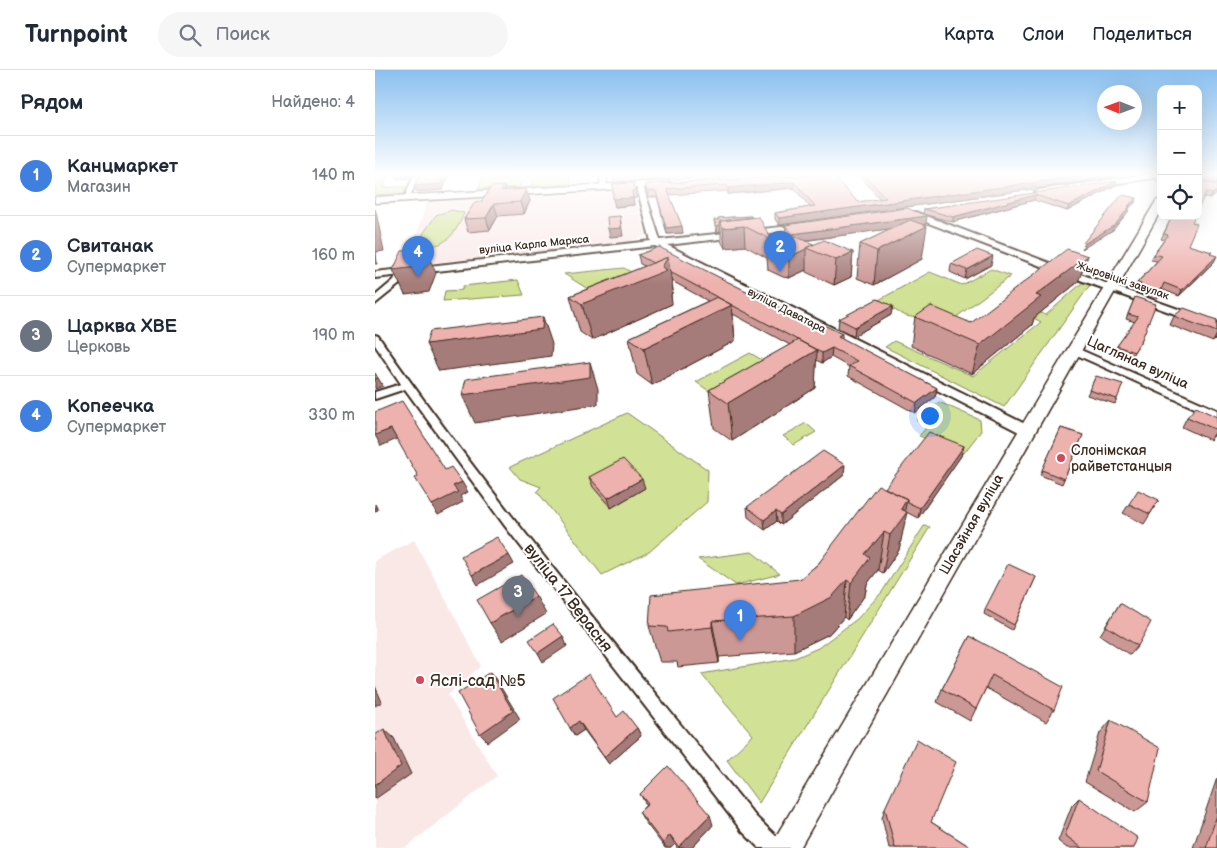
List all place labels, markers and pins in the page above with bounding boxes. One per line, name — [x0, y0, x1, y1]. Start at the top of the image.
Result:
pin: 2 — [764, 231, 796, 272]
pin: 4 — [402, 236, 434, 277]
place label: Слонімская райветстанцыя — [1071, 442, 1172, 475]
marker: Слонімская райветстанцыя — [1055, 452, 1067, 464]
pin: 3 — [502, 576, 534, 617]
pin: 1 — [724, 600, 756, 641]
place label: Яслі-сад №5 — [430, 672, 526, 691]
marker: Яслі-сад №5 — [414, 674, 426, 686]

